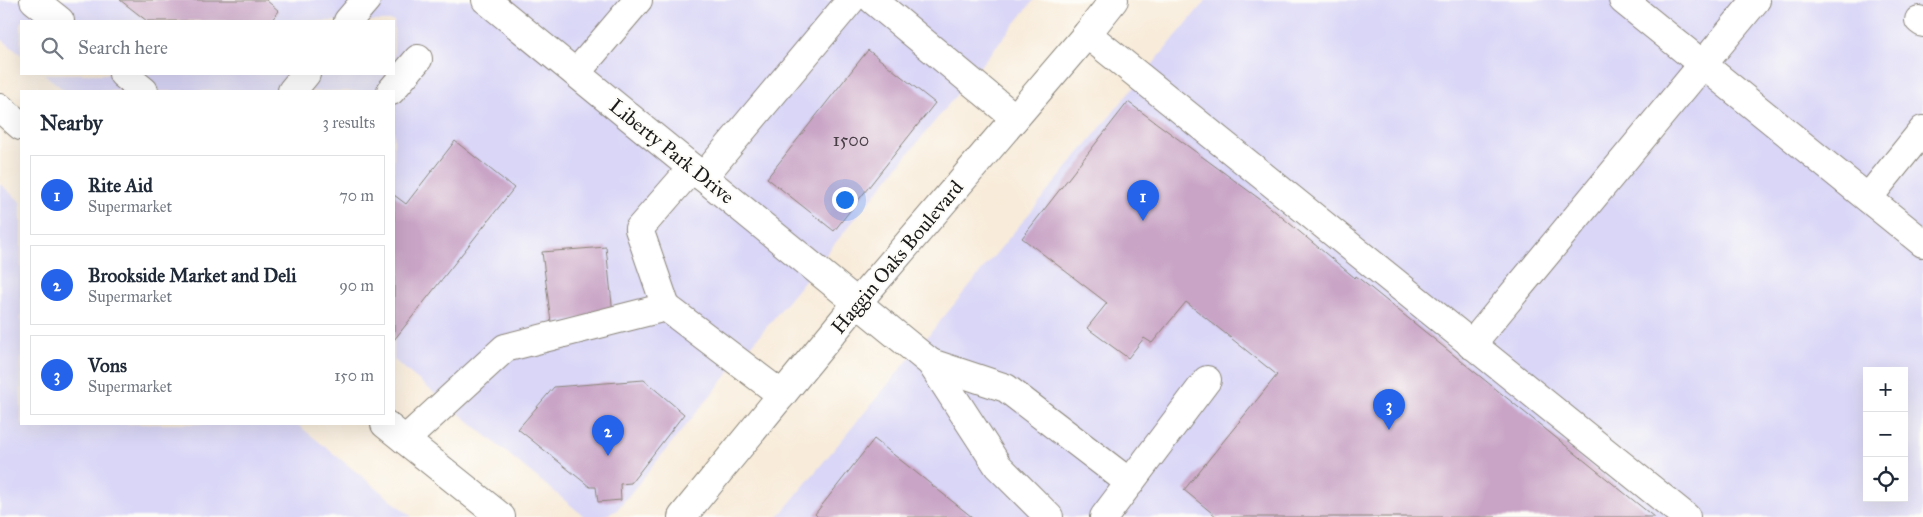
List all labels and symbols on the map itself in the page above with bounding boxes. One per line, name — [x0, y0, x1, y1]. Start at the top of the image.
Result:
street label: Liberty Park Drive — [605, 93, 739, 209]
house number: 1500 — [833, 129, 869, 151]
street label: Haggin Oaks Boulevard — [826, 175, 969, 339]
pin: 1 — [1127, 180, 1159, 221]
your location — [832, 187, 858, 213]
pin: 3 — [1373, 389, 1405, 430]
pin: 2 — [592, 415, 624, 456]

